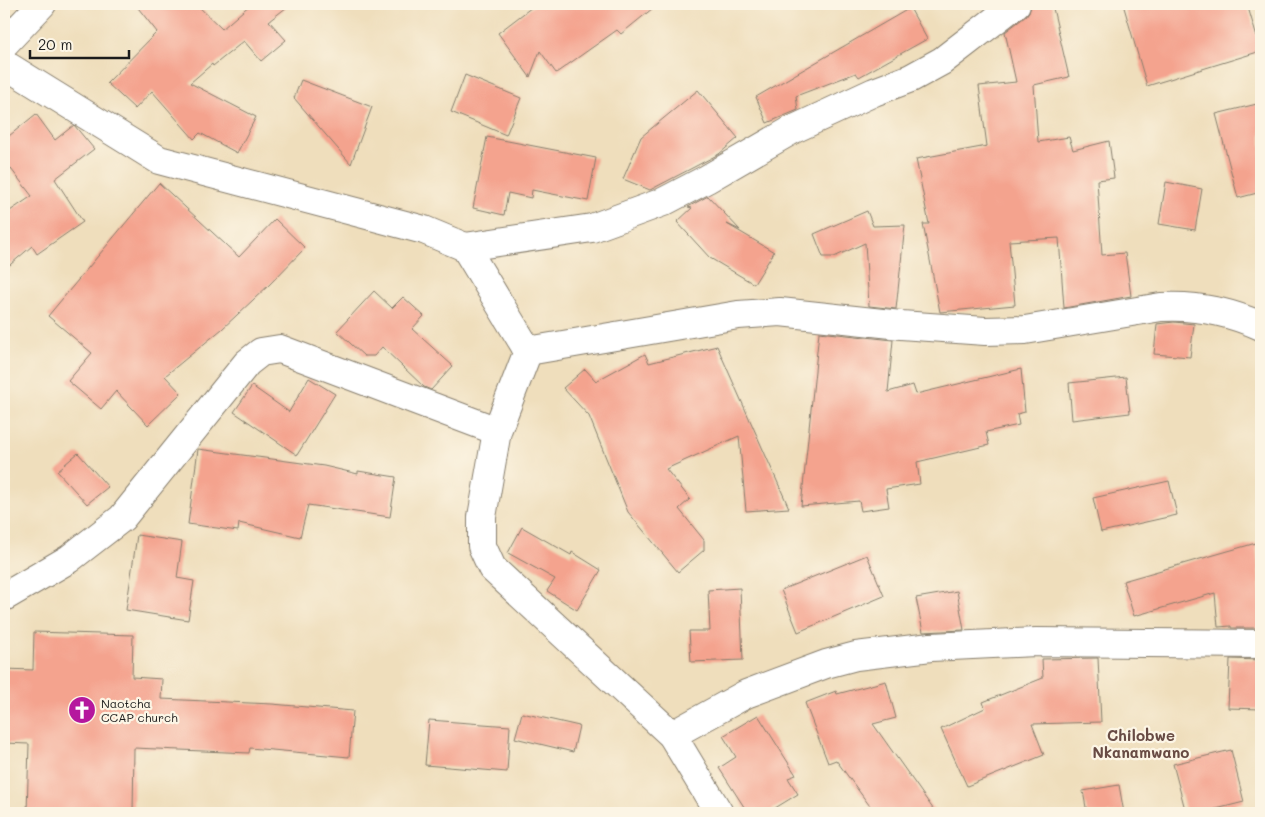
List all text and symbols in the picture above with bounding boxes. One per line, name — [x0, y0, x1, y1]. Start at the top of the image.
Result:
scale bar — [30, 28, 129, 60]
text: 20 m — [38, 34, 72, 54]
church icon: Naotcha CCAP church — [67, 695, 97, 725]
place label: Naotcha CCAP church — [101, 695, 178, 725]
district label: Chilobwe Nkanamwano — [1093, 725, 1189, 762]

